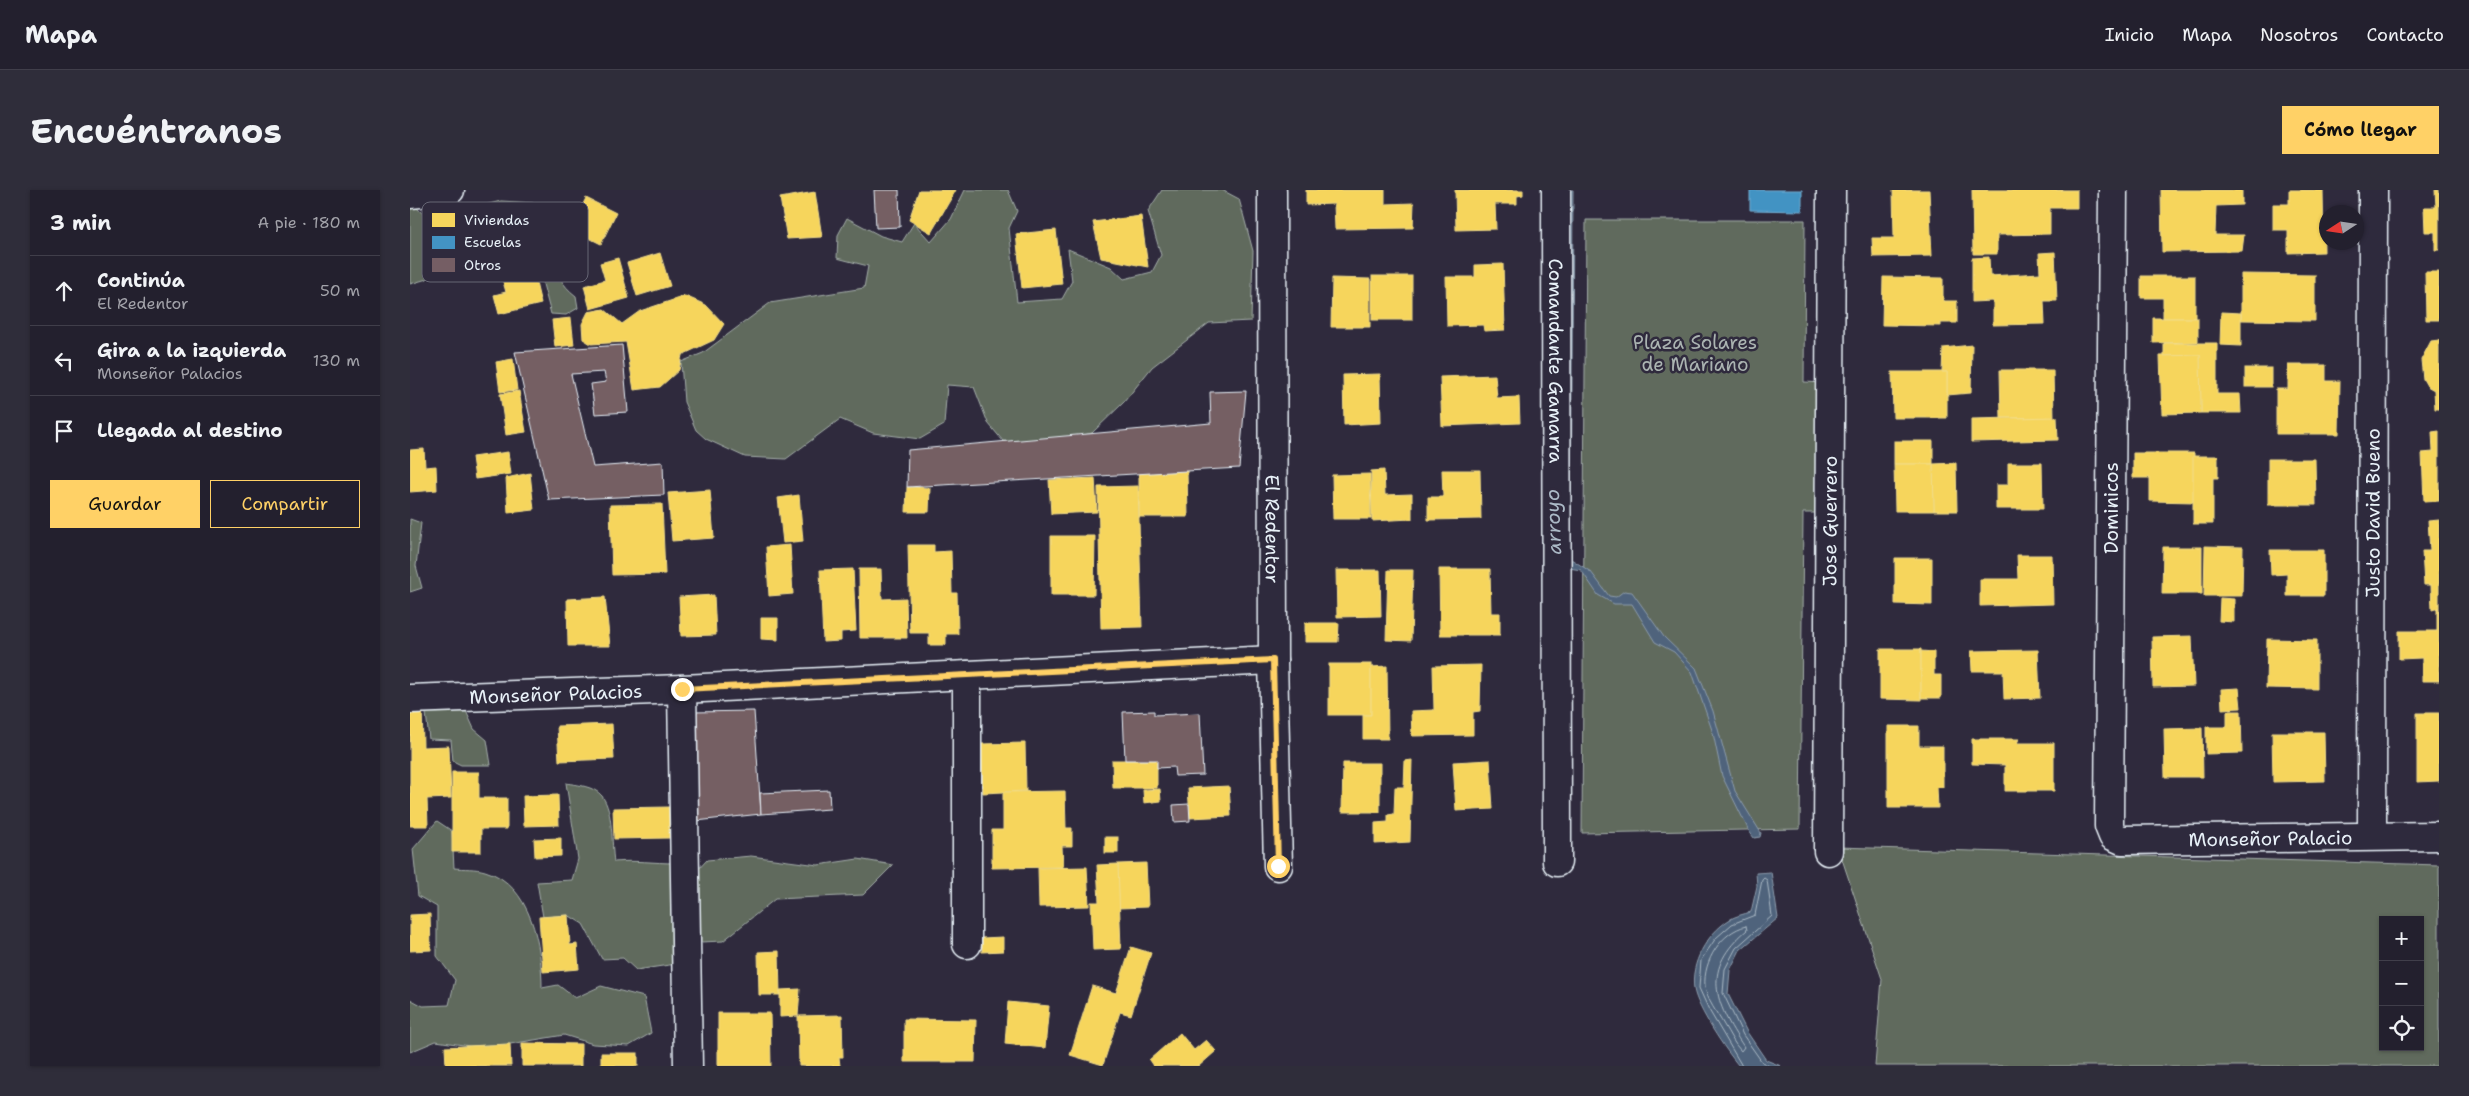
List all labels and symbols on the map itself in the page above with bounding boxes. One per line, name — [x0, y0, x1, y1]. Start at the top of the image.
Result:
legend — [422, 202, 588, 282]
north arrow — [2319, 205, 2364, 250]
text: Viviendas — [464, 211, 529, 229]
text: Escuelas — [464, 233, 521, 251]
text: Otros — [464, 256, 501, 274]
street label: Comandante Gamarra — [1543, 259, 1568, 464]
park label: Plaza Solares de Mariano — [1633, 330, 1757, 377]
street label: Justo David Bueno — [2360, 428, 2386, 598]
street label: Jose Guerrero — [1817, 456, 1843, 586]
street label: Dominicos — [2099, 462, 2124, 554]
street label: El Redentor — [1260, 474, 1285, 584]
water label: arroyo — [1539, 489, 1567, 555]
street label: Monseñor Palacios — [469, 678, 643, 710]
route end — [671, 678, 694, 701]
street label: Monseñor Palacio — [2188, 825, 2353, 852]
route start — [1267, 855, 1290, 878]

